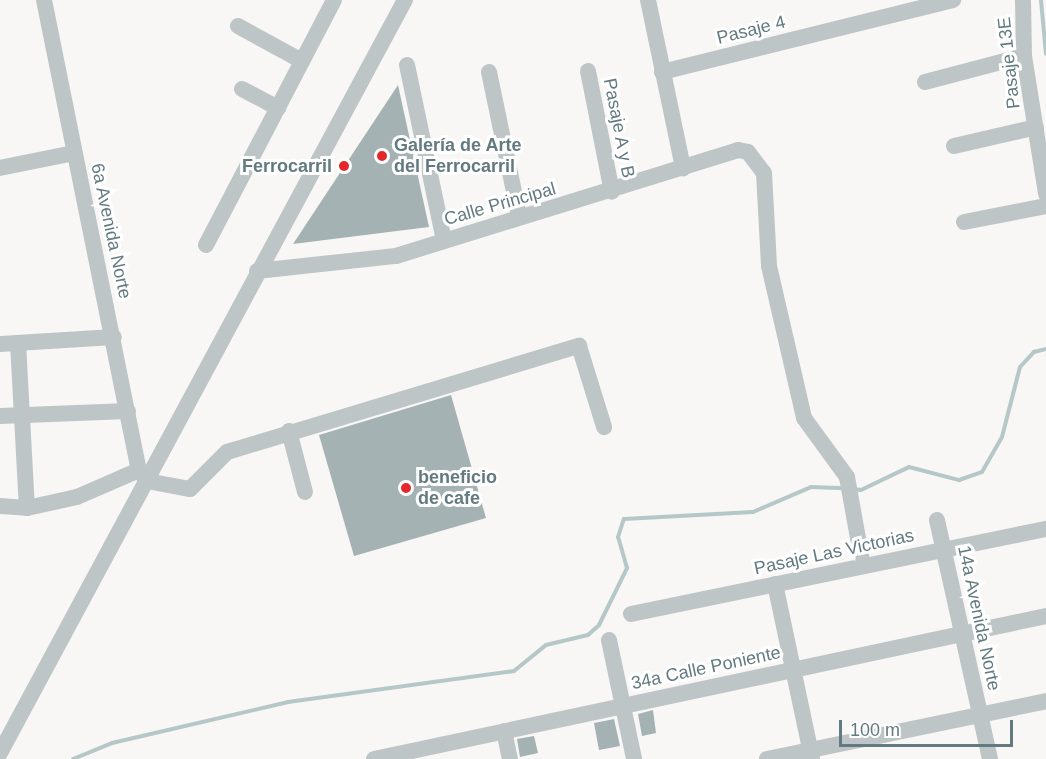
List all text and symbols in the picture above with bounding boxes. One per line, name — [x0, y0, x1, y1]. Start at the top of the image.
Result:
street label: Pasaje 4 — [714, 11, 788, 49]
street label: Pasaje 13E — [993, 16, 1025, 110]
street label: Pasaje A y B — [599, 75, 639, 181]
place label: Galería de Arte del Ferrocarril — [394, 135, 522, 178]
marker: Galería de Arte del Ferrocarril — [375, 149, 389, 163]
place label: Ferrocarril — [242, 155, 332, 177]
marker: Ferrocarril — [337, 159, 351, 173]
street label: 6a Avenida Norte — [86, 161, 136, 301]
street label: Calle Principal — [442, 178, 558, 230]
place label: beneficio de cafe — [418, 467, 497, 510]
marker: beneficio de cafe — [399, 481, 413, 495]
street label: Pasaje Las Victorias — [752, 525, 916, 579]
street label: 14a Avenida Norte — [953, 543, 1005, 693]
street label: 34a Calle Poniente — [629, 642, 783, 694]
scale bar — [842, 708, 1016, 746]
text: 100 m — [850, 720, 900, 740]

